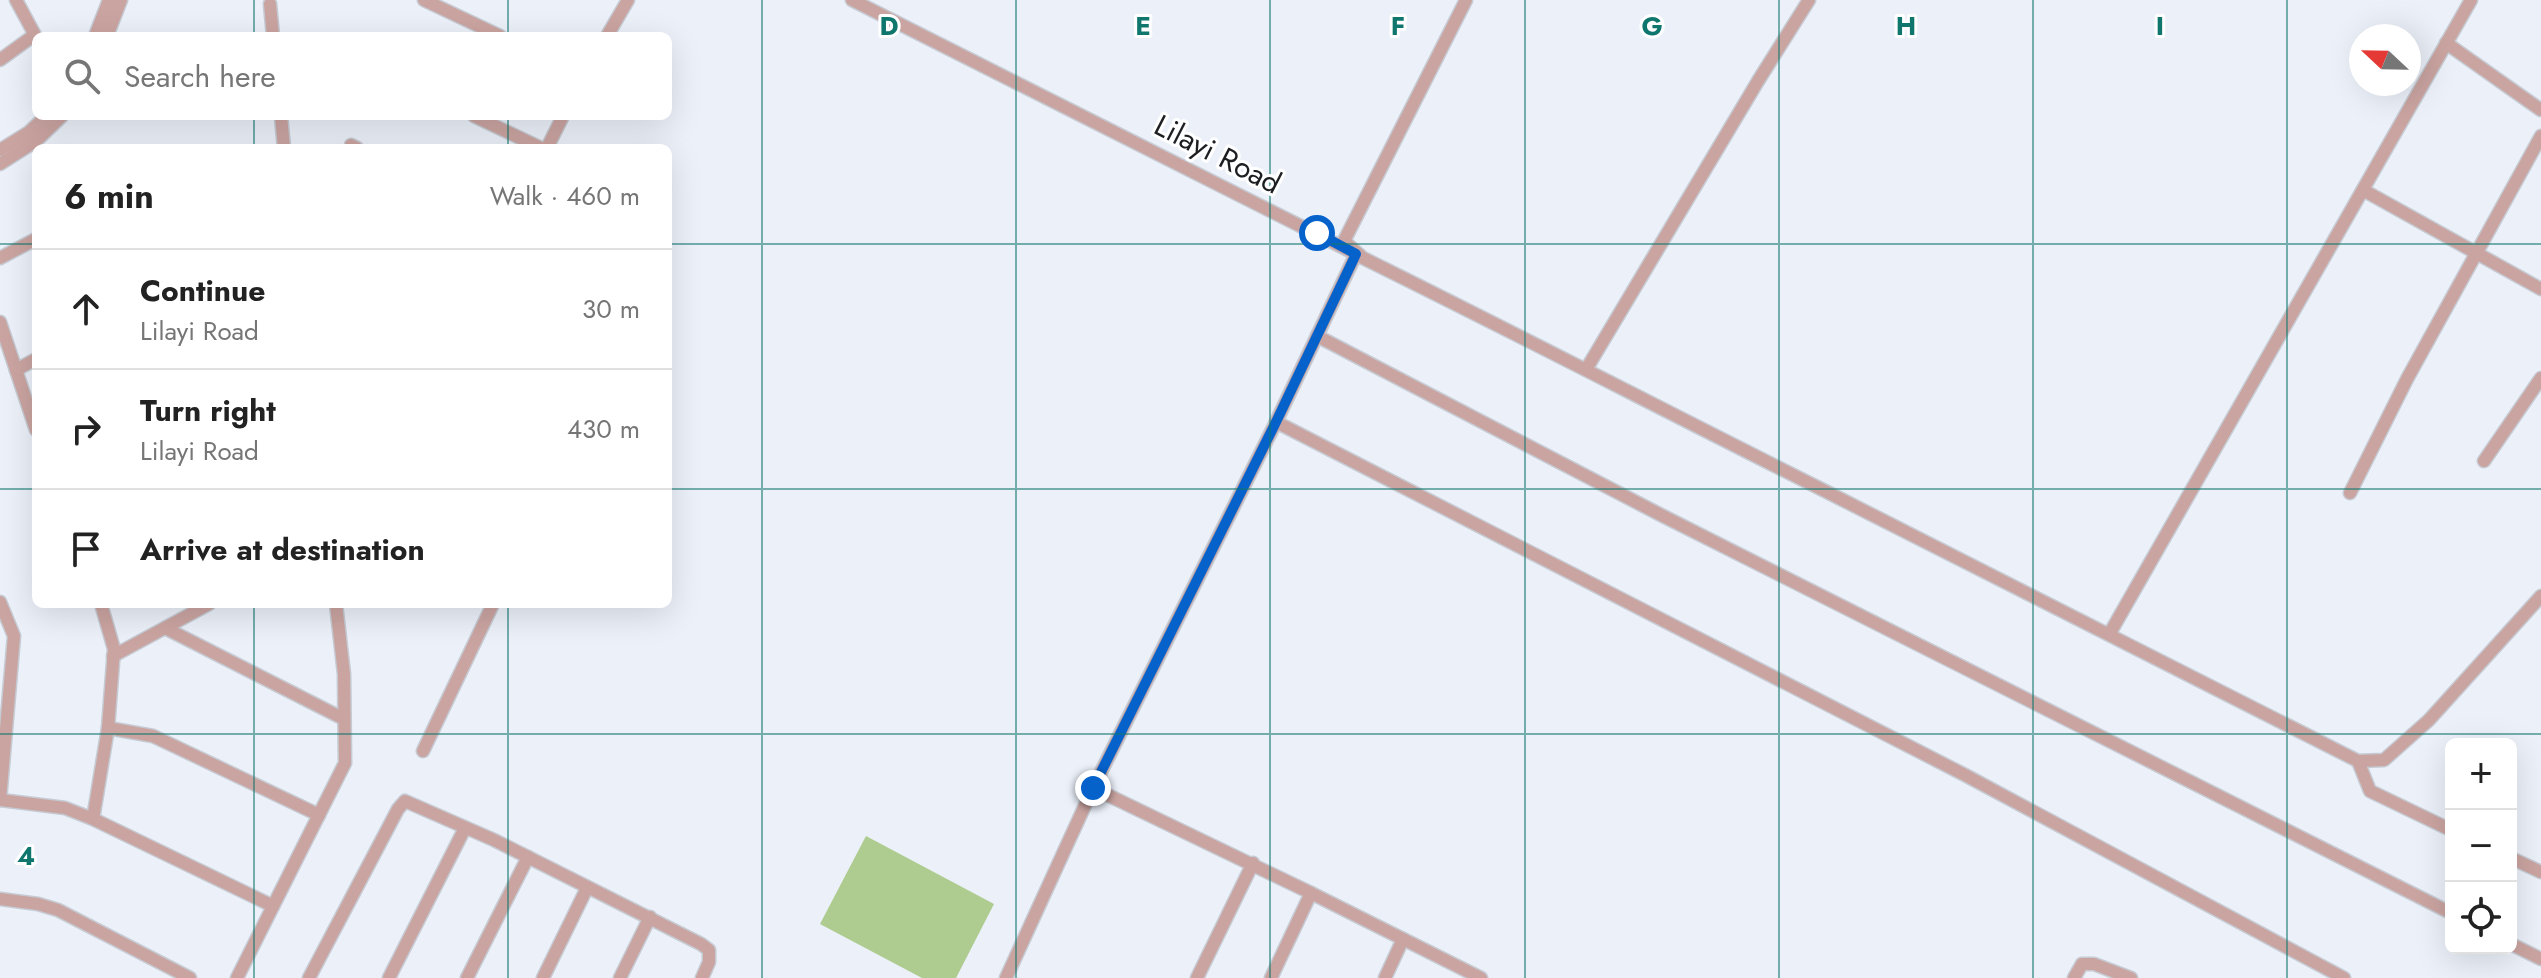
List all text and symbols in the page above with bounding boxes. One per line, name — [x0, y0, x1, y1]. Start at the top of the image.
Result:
text: D — [879, 7, 899, 45]
text: E — [1135, 7, 1151, 45]
text: F — [1391, 7, 1405, 45]
text: G — [1641, 7, 1663, 45]
text: H — [1896, 7, 1916, 45]
text: I — [2156, 7, 2164, 45]
north arrow — [2349, 24, 2421, 96]
search box — [32, 32, 672, 120]
icon: search — [60, 54, 104, 98]
text: Search here — [124, 55, 276, 98]
street label: Lilayi Road — [1147, 104, 1289, 204]
text: 6 min — [64, 172, 154, 221]
text: Walk · 460 m — [490, 177, 640, 215]
route start — [1299, 215, 1335, 251]
text: Continue — [140, 269, 266, 312]
icon: ahead — [64, 287, 108, 331]
text: 30 m — [582, 290, 640, 328]
text: Lilayi Road — [140, 312, 259, 350]
text: Turn right — [140, 389, 276, 432]
icon: right — [64, 407, 108, 451]
text: 430 m — [567, 410, 640, 448]
text: Lilayi Road — [140, 432, 259, 470]
icon: arrive — [64, 527, 108, 571]
text: Arrive at destination — [140, 528, 425, 571]
map controls — [2445, 738, 2517, 954]
button: + — [2445, 738, 2517, 810]
route end — [1075, 770, 1111, 806]
button: − — [2445, 810, 2517, 882]
text: 4 — [17, 837, 35, 875]
button: locate — [2445, 882, 2517, 954]

